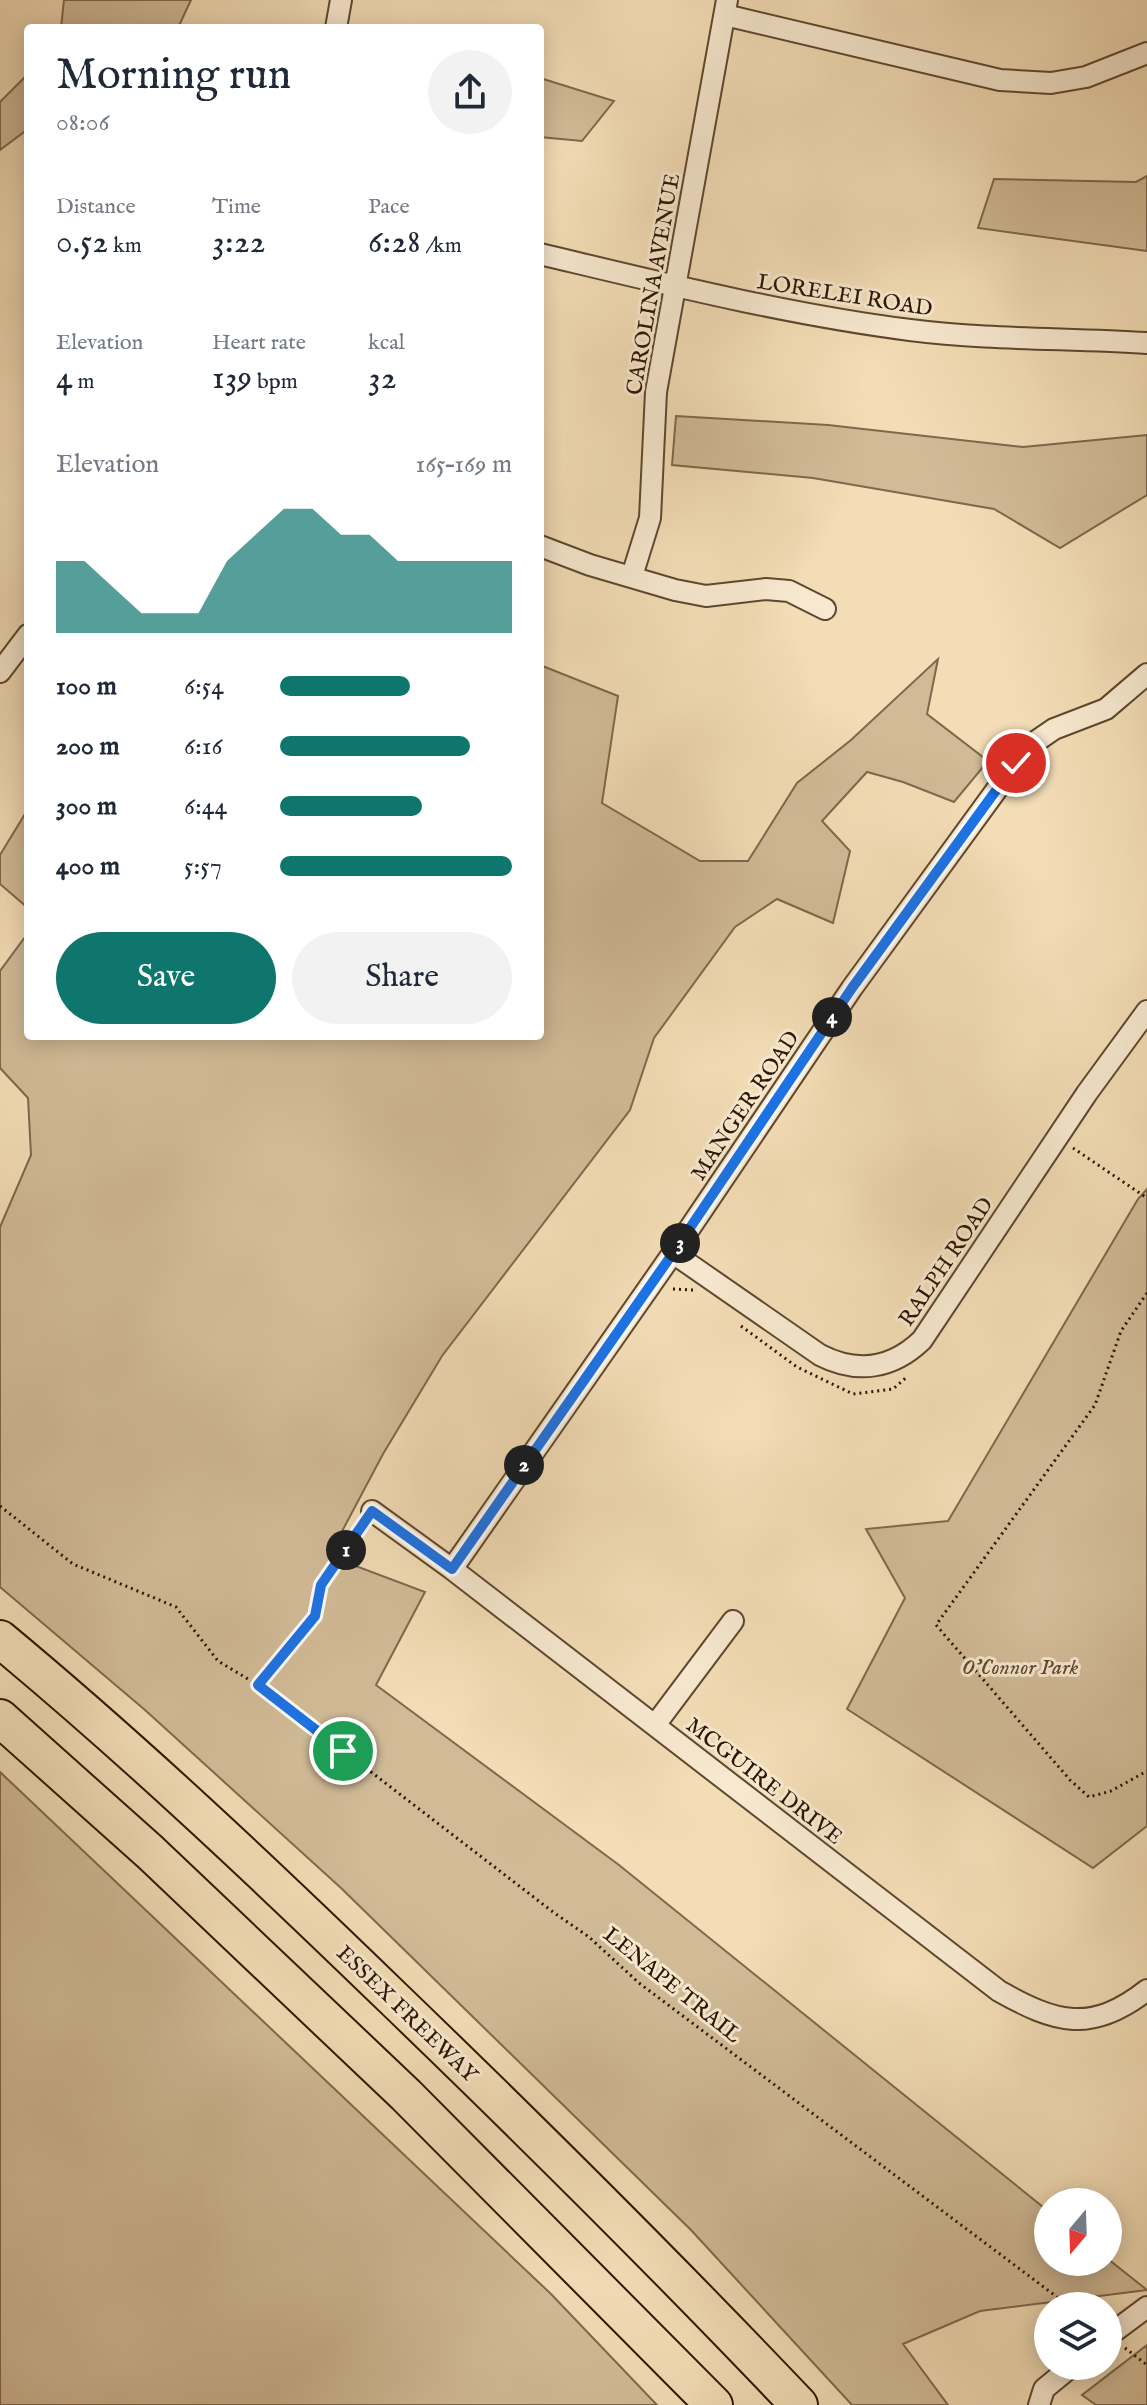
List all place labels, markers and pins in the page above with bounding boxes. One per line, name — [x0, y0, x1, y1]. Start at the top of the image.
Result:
pin — [982, 729, 1050, 797]
pin: 4 — [812, 997, 852, 1037]
pin: 3 — [660, 1223, 700, 1263]
pin: 2 — [504, 1445, 544, 1485]
pin: 1 — [326, 1530, 366, 1570]
pin — [309, 1717, 377, 1785]

